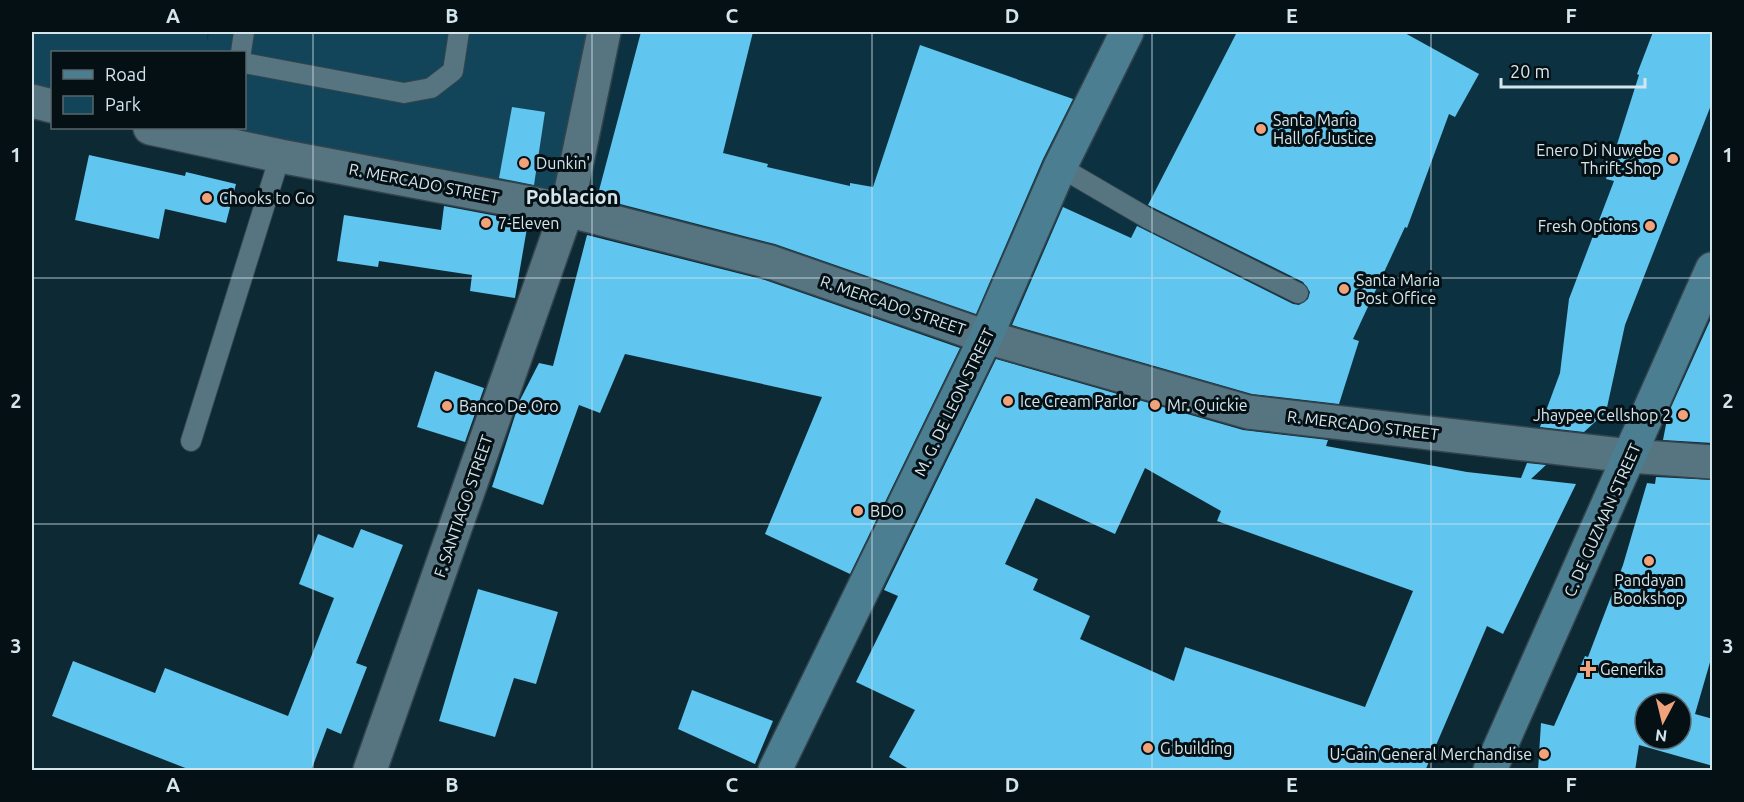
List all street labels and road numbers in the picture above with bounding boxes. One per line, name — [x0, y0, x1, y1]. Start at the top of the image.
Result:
street label: R. MERCADO STREET — [347, 160, 501, 206]
street label: R. MERCADO STREET — [818, 272, 968, 338]
street label: M. G. DE LEON STREET — [910, 325, 998, 479]
street label: R. MERCADO STREET — [1286, 407, 1440, 443]
street label: F. SANTIAGO STREET — [430, 432, 496, 580]
street label: C. DE GUZMAN STREET — [1560, 441, 1644, 599]

